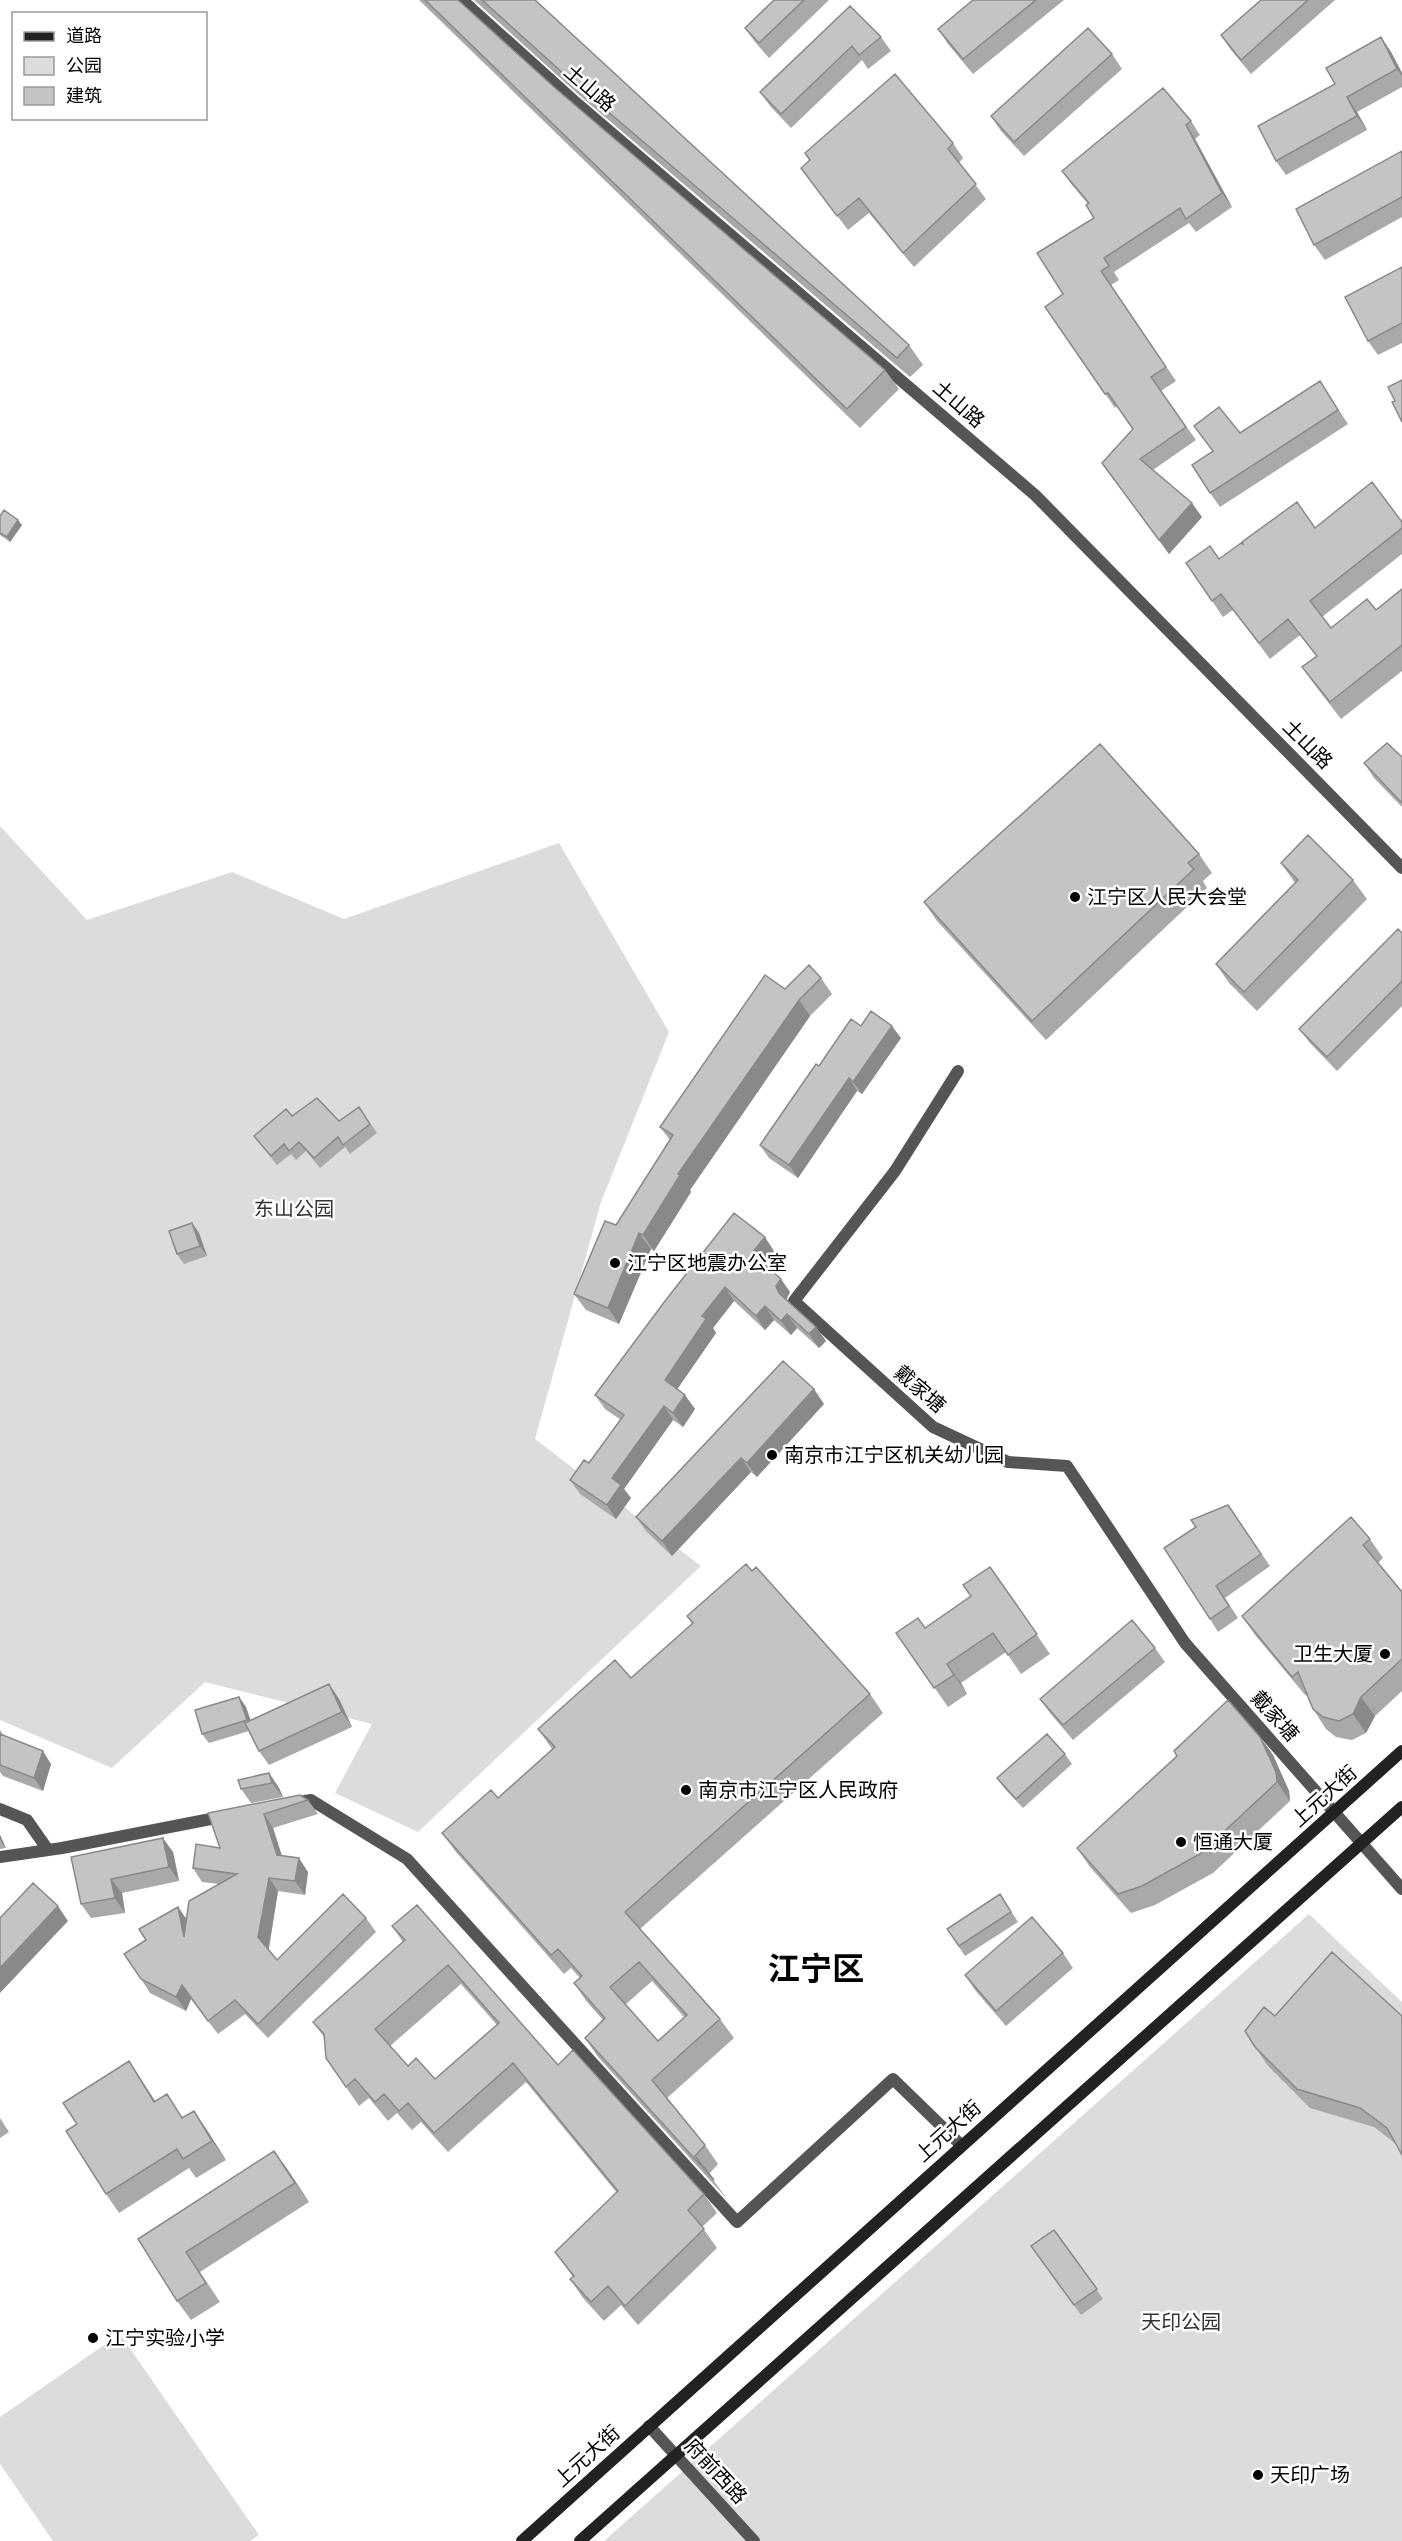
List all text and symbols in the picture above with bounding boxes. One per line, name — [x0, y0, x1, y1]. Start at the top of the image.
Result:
legend — [12, 12, 207, 120]
text: 道路 — [66, 25, 102, 46]
text: 公园 — [66, 55, 102, 76]
street label: 土山路 — [559, 59, 621, 117]
text: 建筑 — [66, 85, 102, 106]
street label: 土山路 — [928, 375, 990, 433]
street label: 土山路 — [1278, 714, 1338, 774]
place label: 江宁区人民大会堂 — [1087, 885, 1247, 909]
marker: 江宁区人民大会堂 — [1068, 890, 1082, 904]
park label: 东山公园 — [254, 1197, 334, 1221]
place label: 江宁区地震办公室 — [627, 1251, 787, 1275]
marker: 江宁区地震办公室 — [608, 1256, 622, 1270]
street label: 戴家塘 — [889, 1360, 951, 1418]
place label: 南京市江宁区机关幼儿园 — [784, 1443, 1004, 1467]
marker: 南京市江宁区机关幼儿园 — [765, 1448, 779, 1462]
place label: 卫生大厦 — [1293, 1642, 1373, 1666]
marker: 卫生大厦 — [1378, 1647, 1392, 1661]
street label: 戴家塘 — [1246, 1686, 1304, 1746]
street label: 上元大街 — [1286, 1760, 1362, 1832]
place label: 南京市江宁区人民政府 — [698, 1778, 898, 1802]
marker: 南京市江宁区人民政府 — [679, 1783, 693, 1797]
place label: 恒通大厦 — [1193, 1830, 1273, 1854]
marker: 恒通大厦 — [1174, 1835, 1188, 1849]
district label: 江宁区 — [768, 1950, 864, 1988]
street label: 上元大街 — [910, 2095, 986, 2167]
park label: 天印公园 — [1141, 2310, 1221, 2334]
place label: 江宁实验小学 — [105, 2326, 225, 2350]
marker: 江宁实验小学 — [86, 2331, 100, 2345]
street label: 上元大街 — [549, 2420, 625, 2492]
street label: 府前西路 — [680, 2434, 752, 2508]
place label: 天印广场 — [1270, 2463, 1350, 2487]
marker: 天印广场 — [1251, 2468, 1265, 2482]

